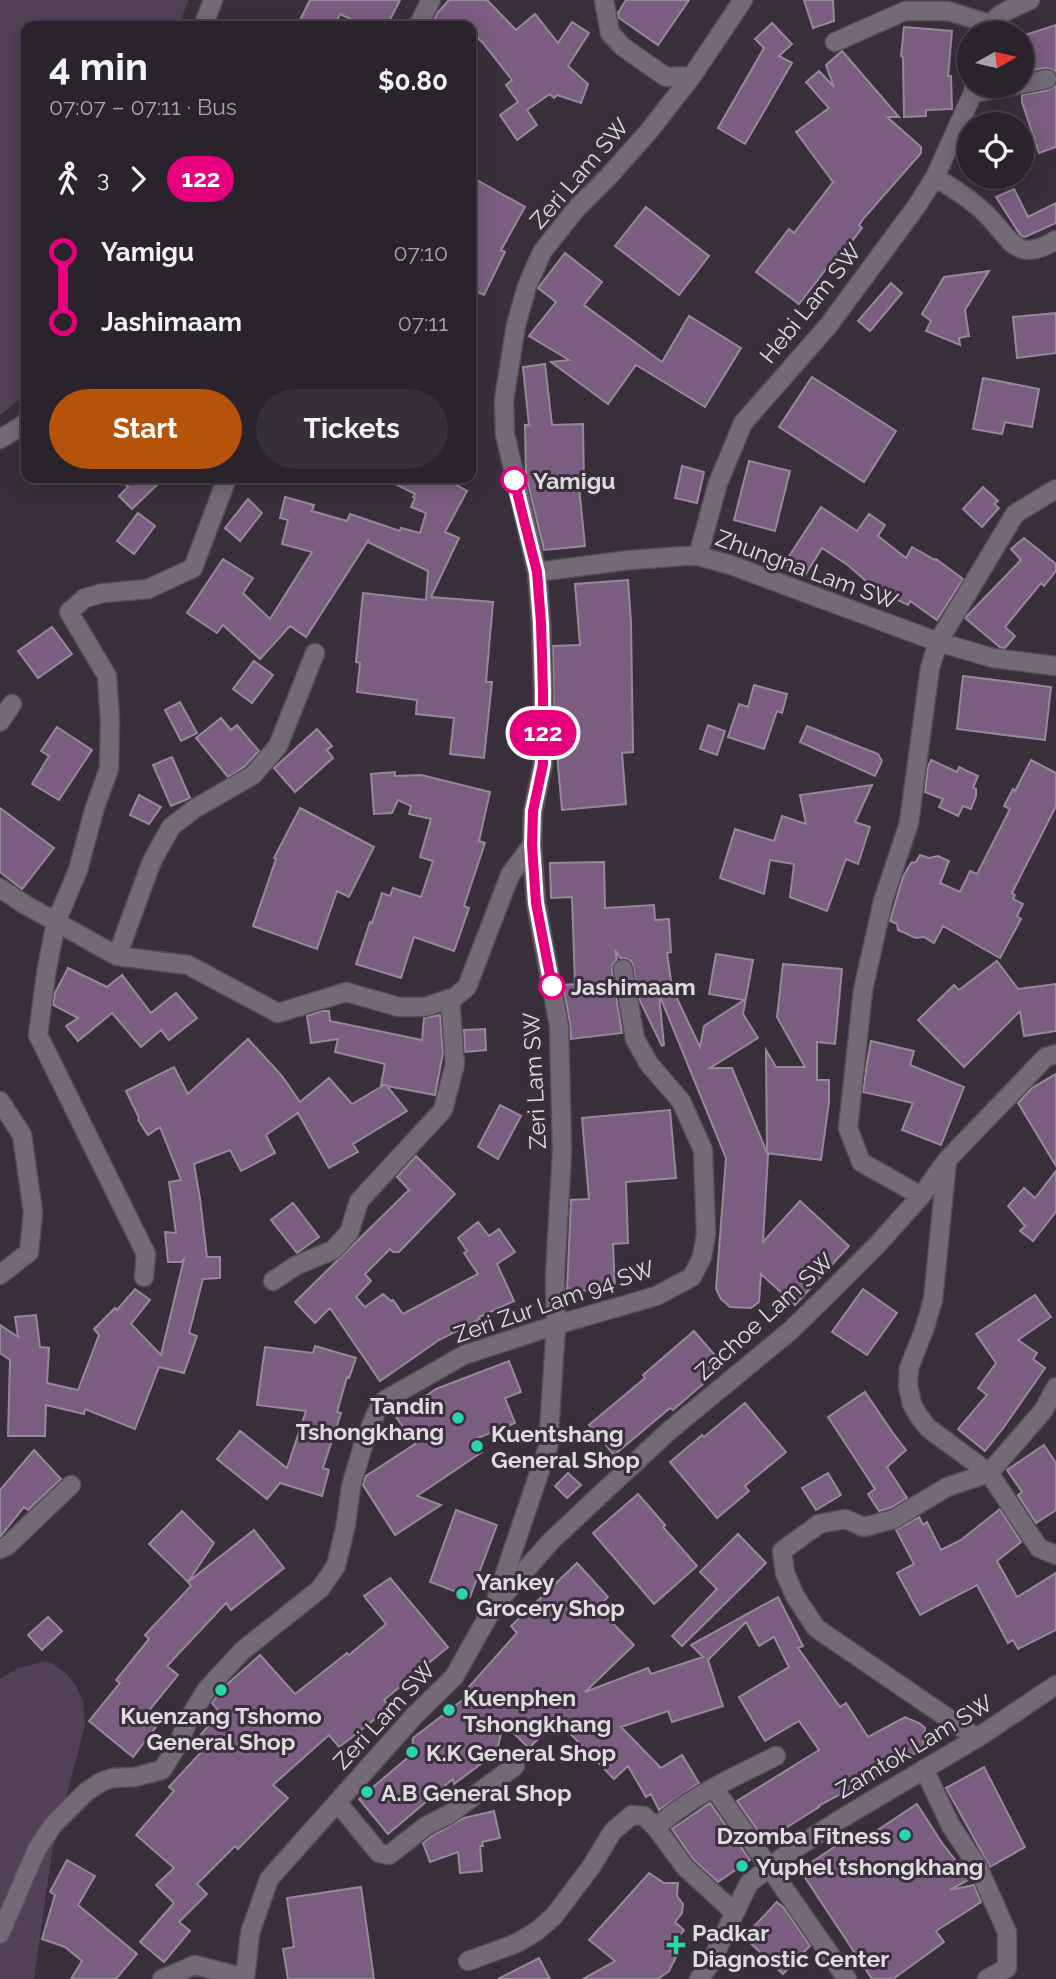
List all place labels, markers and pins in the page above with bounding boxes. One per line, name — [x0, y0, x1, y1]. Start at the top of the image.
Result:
marker: Yamigu — [501, 467, 527, 493]
place label: Yamigu — [533, 467, 615, 494]
marker: Jashimaam — [539, 973, 565, 999]
place label: Jashimaam — [571, 973, 696, 1000]
place label: Tandin Tshongkhang — [296, 1392, 444, 1445]
marker: Tandin Tshongkhang — [450, 1410, 466, 1426]
place label: Kuentshang General Shop — [491, 1420, 640, 1473]
marker: Kuentshang General Shop — [469, 1438, 485, 1454]
place label: Yankey Grocery Shop — [476, 1568, 625, 1621]
marker: Yankey Grocery Shop — [454, 1586, 470, 1602]
marker: Kuenzang Tshomo General Shop — [213, 1682, 229, 1698]
place label: Kuenphen Tshongkhang — [463, 1684, 611, 1737]
place label: Kuenzang Tshomo General Shop — [120, 1702, 322, 1755]
marker: Kuenphen Tshongkhang — [441, 1702, 457, 1718]
place label: K.K General Shop — [426, 1739, 616, 1766]
marker: K.K General Shop — [404, 1744, 420, 1760]
place label: A.B General Shop — [381, 1779, 572, 1806]
marker: A.B General Shop — [359, 1784, 375, 1800]
place label: Dzomba Fitness — [717, 1822, 891, 1849]
marker: Dzomba Fitness — [897, 1827, 913, 1843]
place label: Yuphel tshongkhang — [756, 1853, 983, 1880]
marker: Yuphel tshongkhang — [734, 1858, 750, 1874]
place label: Padkar Diagnostic Center — [692, 1919, 889, 1972]
marker: Padkar Diagnostic Center — [666, 1935, 686, 1955]

